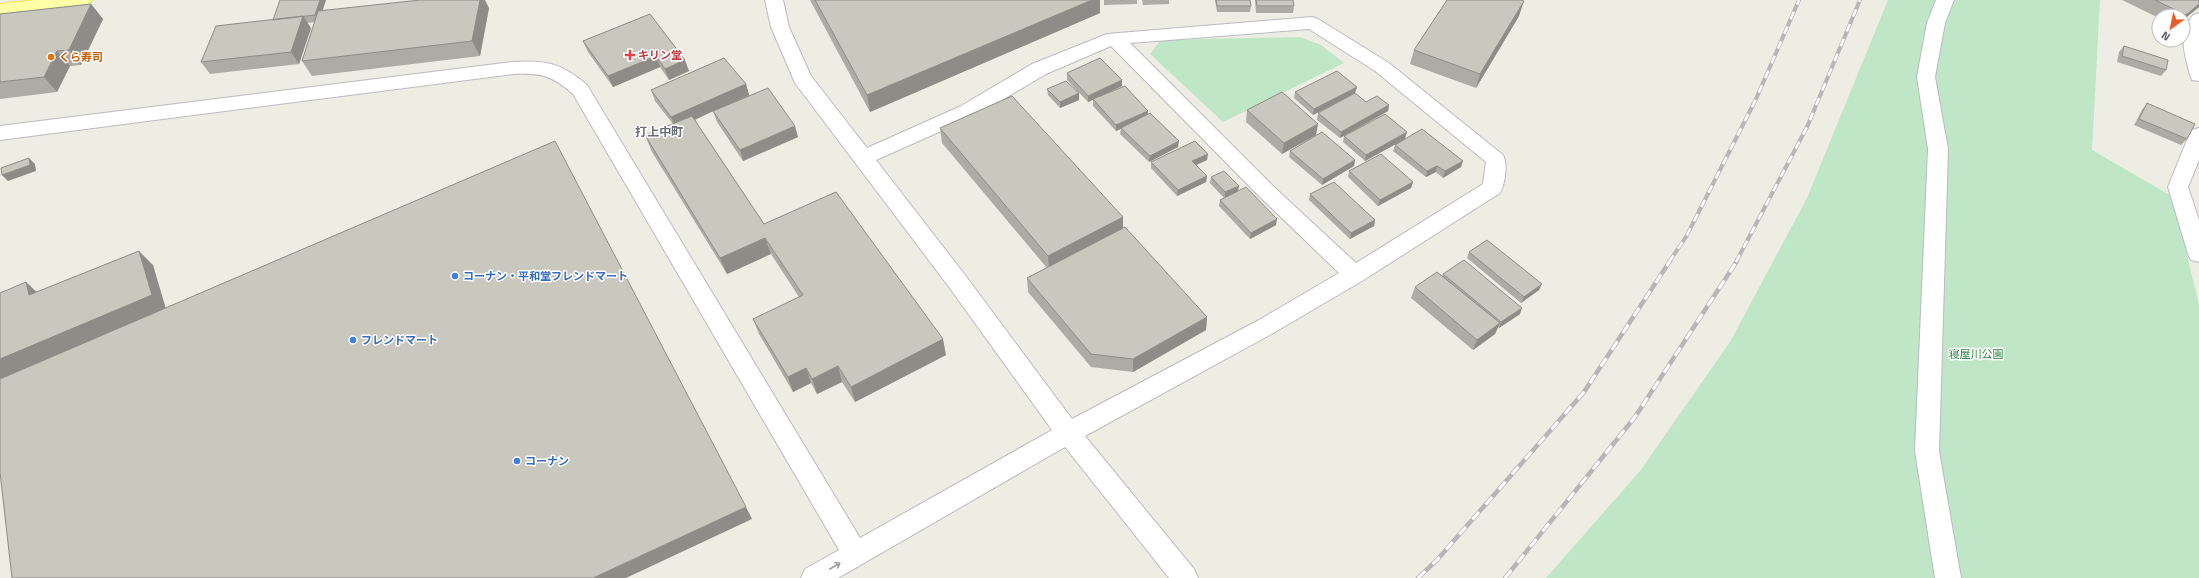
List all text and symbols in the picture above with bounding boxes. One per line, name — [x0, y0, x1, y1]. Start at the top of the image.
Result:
north arrow — [2151, 8, 2191, 48]
text: N — [2158, 28, 2173, 45]
place label: キリン堂 — [638, 47, 682, 63]
place label: くら寿司 — [59, 49, 103, 65]
marker: キリン堂 — [625, 50, 635, 60]
marker: くら寿司 — [46, 52, 56, 62]
district label: 打上中町 — [635, 122, 683, 141]
place label: コーナン・平和堂フレンドマート — [463, 268, 628, 284]
marker: コーナン・平和堂フレンドマート — [450, 271, 460, 281]
place label: フレンドマート — [361, 332, 438, 348]
marker: フレンドマート — [348, 335, 358, 345]
park label: 寝屋川公園 — [1949, 346, 2004, 362]
place label: コーナン — [525, 453, 569, 469]
marker: コーナン — [512, 456, 522, 466]
one-way arrow — [829, 562, 841, 570]

